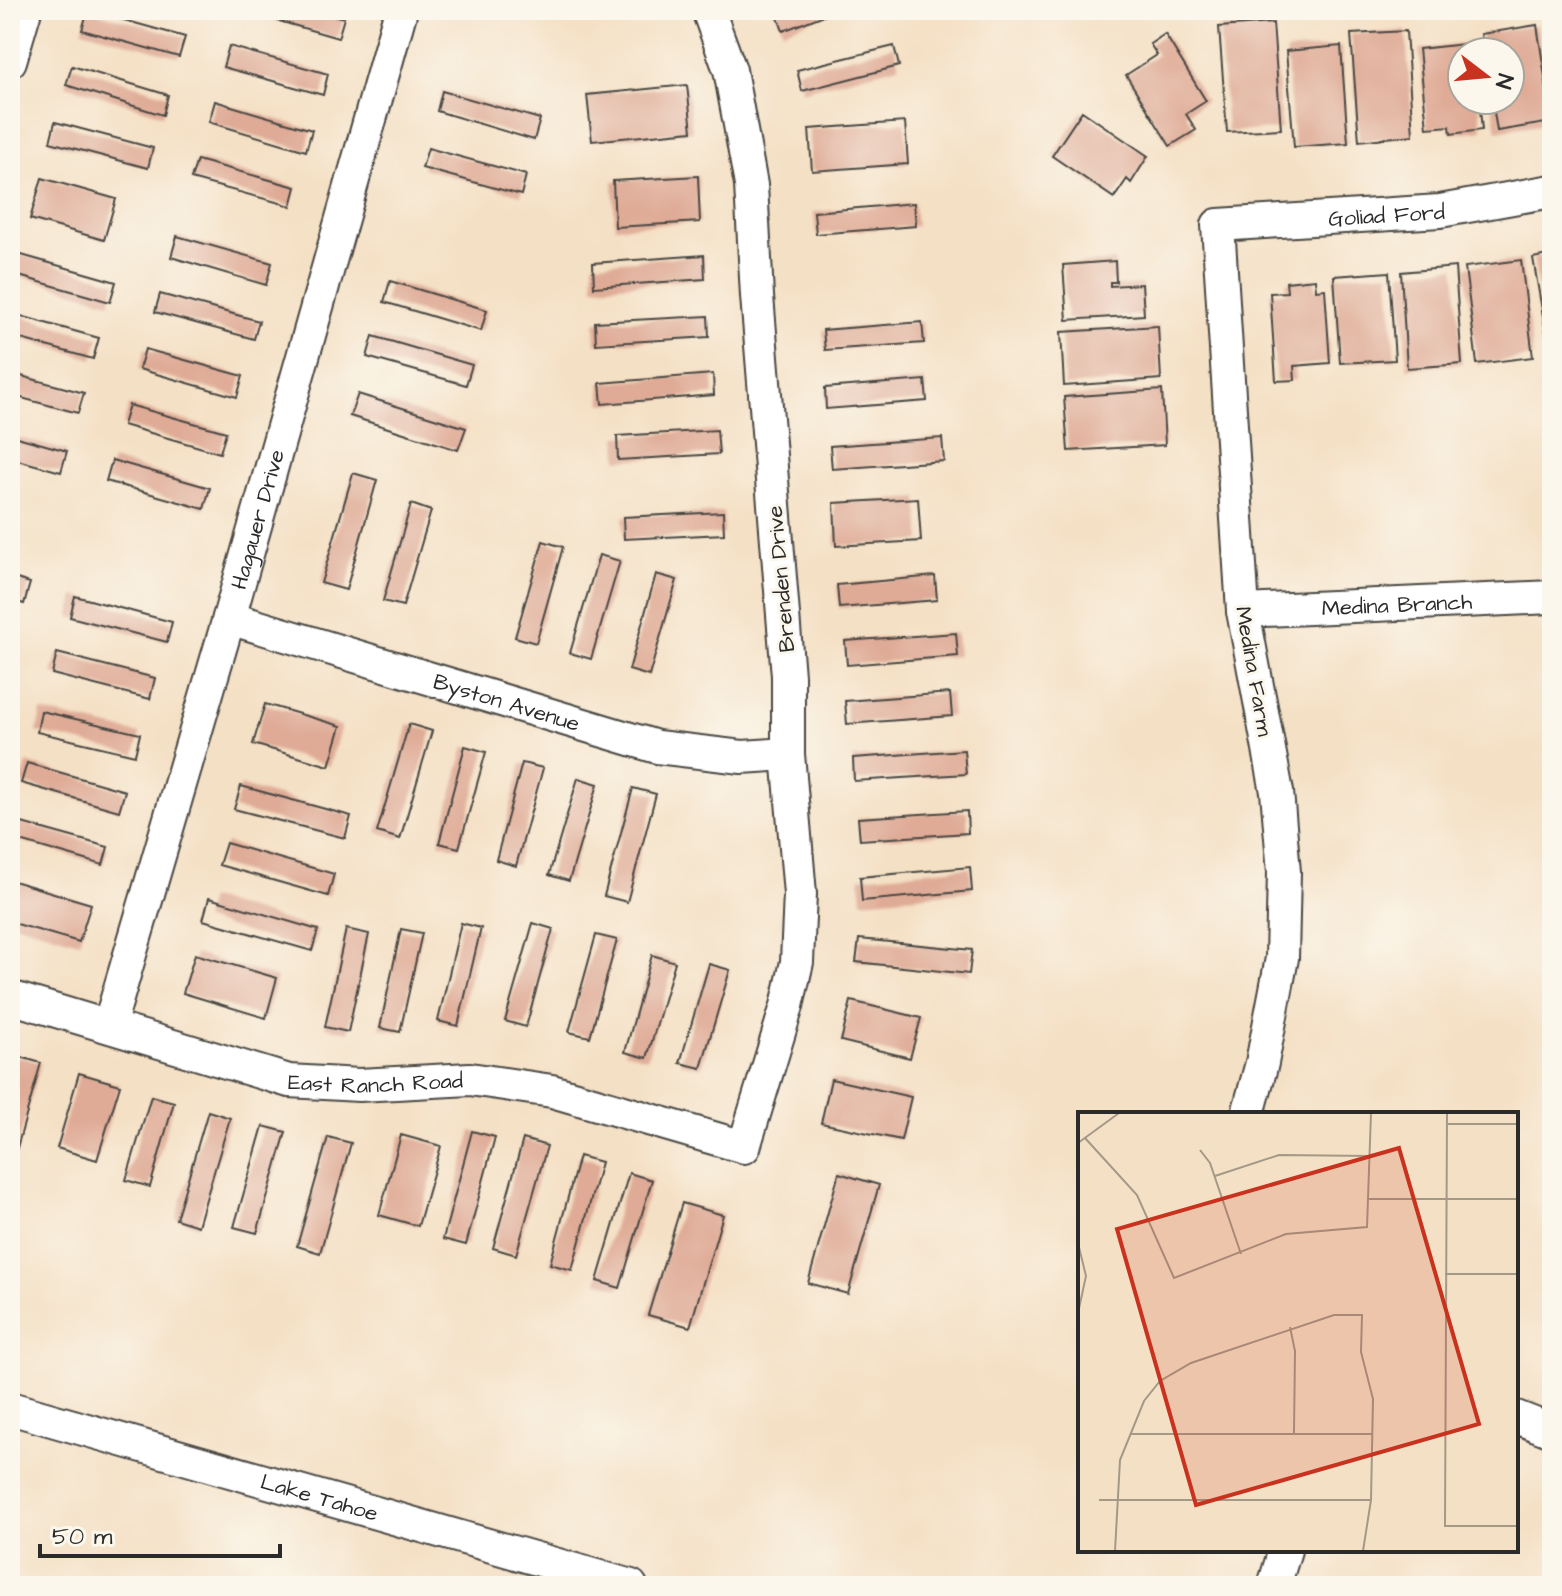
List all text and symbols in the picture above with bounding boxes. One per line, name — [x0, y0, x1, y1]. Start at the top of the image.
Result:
north arrow — [1446, 36, 1526, 116]
text: N — [1487, 70, 1521, 92]
street label: Goliad Ford — [1327, 197, 1446, 235]
street label: Hagauer Drive — [224, 446, 293, 593]
street label: Brenden Drive — [760, 504, 803, 653]
street label: Medina Branch — [1321, 587, 1473, 624]
street label: Medina Farm — [1227, 604, 1280, 739]
street label: Byston Avenue — [429, 666, 583, 740]
street label: East Ranch Road — [287, 1065, 464, 1102]
inset map — [1078, 1112, 1518, 1552]
street label: Lake Tahoe — [257, 1467, 382, 1530]
scale bar — [40, 1508, 280, 1558]
text: 50 m — [52, 1520, 113, 1554]

